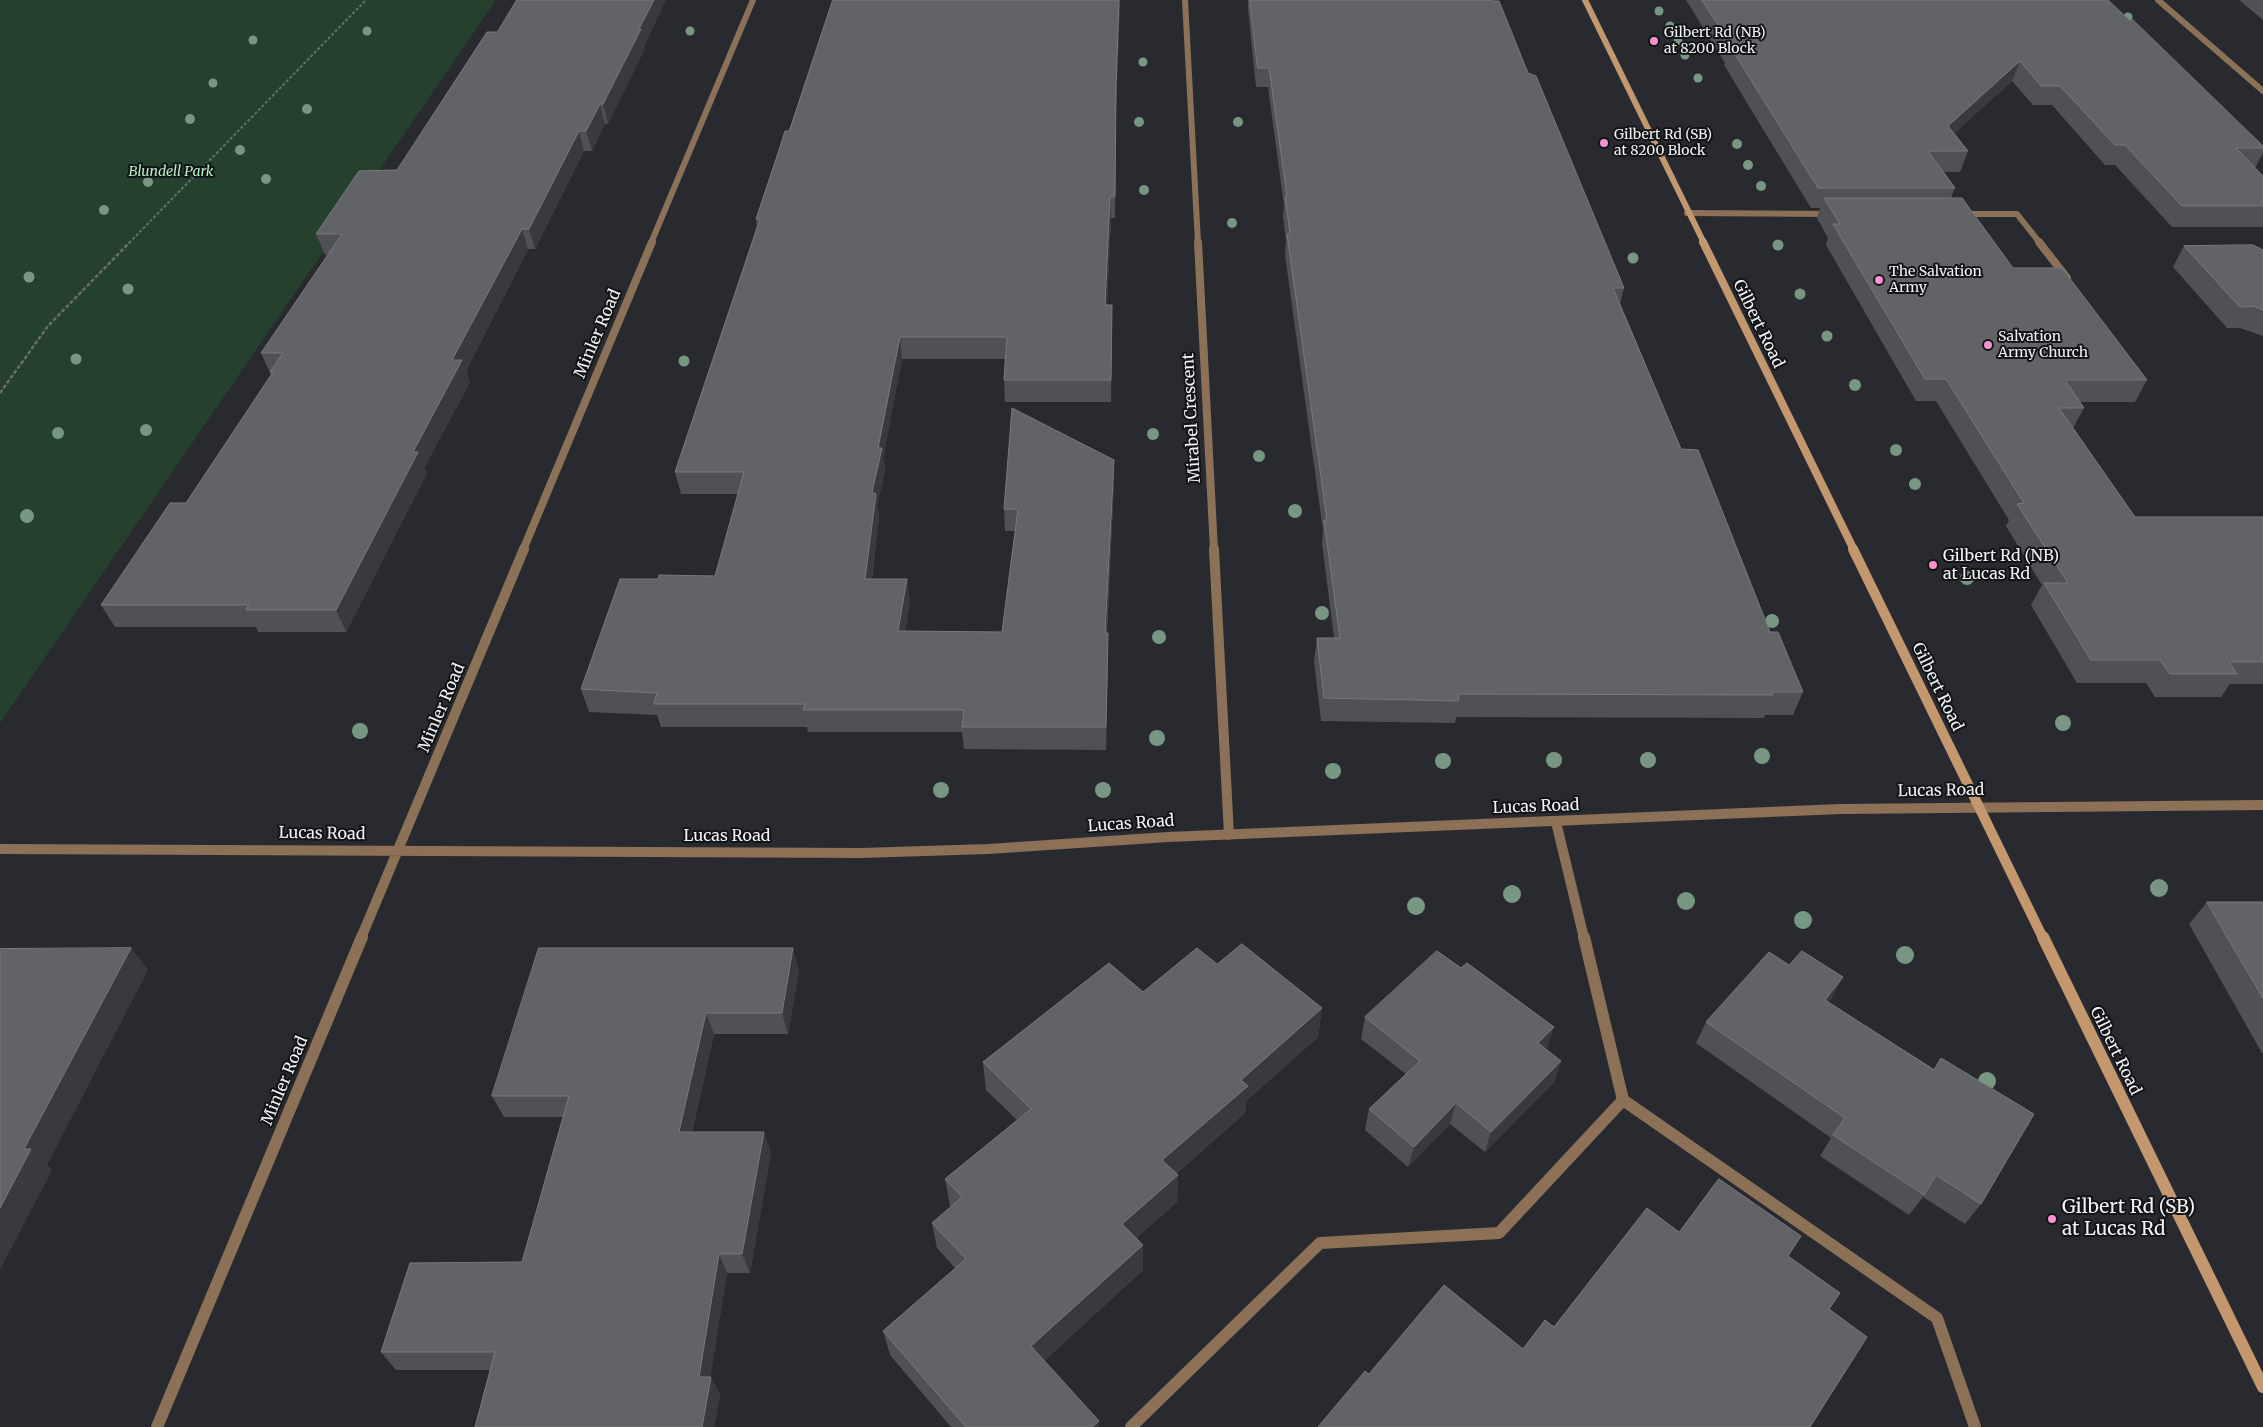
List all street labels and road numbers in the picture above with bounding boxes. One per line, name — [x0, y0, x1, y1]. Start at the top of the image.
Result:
street label: Gilbert Road — [1728, 277, 1788, 371]
street label: Minler Road — [571, 287, 625, 381]
street label: Mirabel Crescent — [1179, 353, 1205, 483]
street label: Gilbert Road — [1907, 640, 1967, 734]
street label: Minler Road — [415, 661, 469, 755]
street label: Lucas Road — [1897, 781, 1985, 801]
street label: Lucas Road — [1492, 796, 1580, 818]
street label: Lucas Road — [1087, 811, 1175, 837]
street label: Lucas Road — [278, 824, 366, 844]
street label: Lucas Road — [684, 826, 770, 846]
street label: Gilbert Road — [2085, 1004, 2145, 1098]
street label: Minler Road — [258, 1034, 312, 1128]

